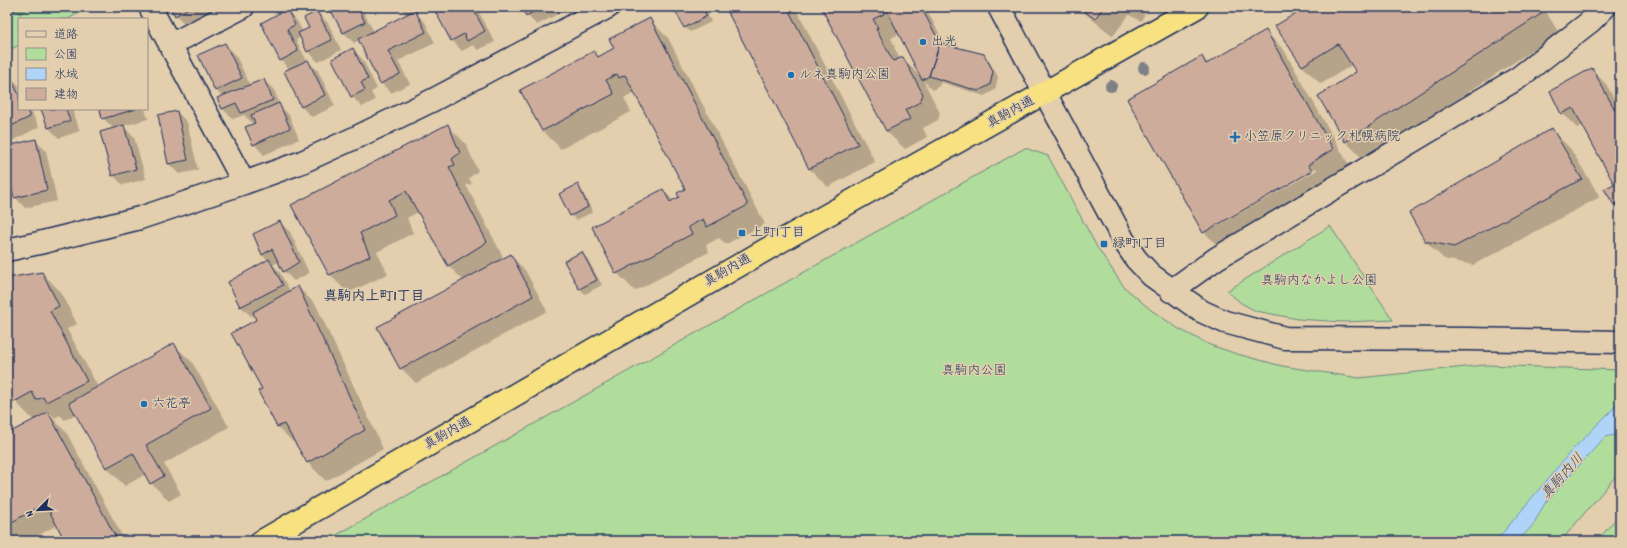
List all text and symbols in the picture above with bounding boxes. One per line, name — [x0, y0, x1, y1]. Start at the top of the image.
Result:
legend — [18, 18, 148, 110]
text: 道路 — [54, 27, 78, 44]
place label: 出光 — [931, 33, 957, 52]
marker: 出光 — [918, 37, 928, 47]
text: 公園 — [54, 47, 78, 64]
place label: ルネ真駒内公園 — [799, 66, 890, 85]
text: 水域 — [54, 67, 78, 84]
marker: ルネ真駒内公園 — [786, 70, 796, 80]
text: 建物 — [54, 87, 78, 104]
street label: 真駒内通 — [984, 92, 1038, 134]
place label: 小笠原クリニック札幌病院 — [1244, 128, 1400, 147]
marker: 小笠原クリニック札幌病院 — [1229, 131, 1241, 143]
place label: 上町1丁目 — [750, 224, 805, 243]
marker: 上町1丁目 — [737, 228, 747, 238]
place label: 緑町1丁目 — [1112, 235, 1167, 254]
marker: 緑町1丁目 — [1099, 239, 1109, 249]
street label: 真駒内通 — [701, 250, 755, 292]
park label: 真駒内なかよし公園 — [1261, 272, 1377, 291]
district label: 真駒内上町1丁目 — [323, 287, 425, 307]
park label: 真駒内公園 — [941, 362, 1007, 381]
place label: 六花亭 — [152, 395, 191, 414]
marker: 六花亭 — [139, 399, 149, 409]
street label: 真駒内通 — [421, 413, 475, 455]
water label: 真駒内川 — [1537, 450, 1589, 504]
north arrow — [18, 490, 58, 530]
text: N — [22, 507, 39, 519]

